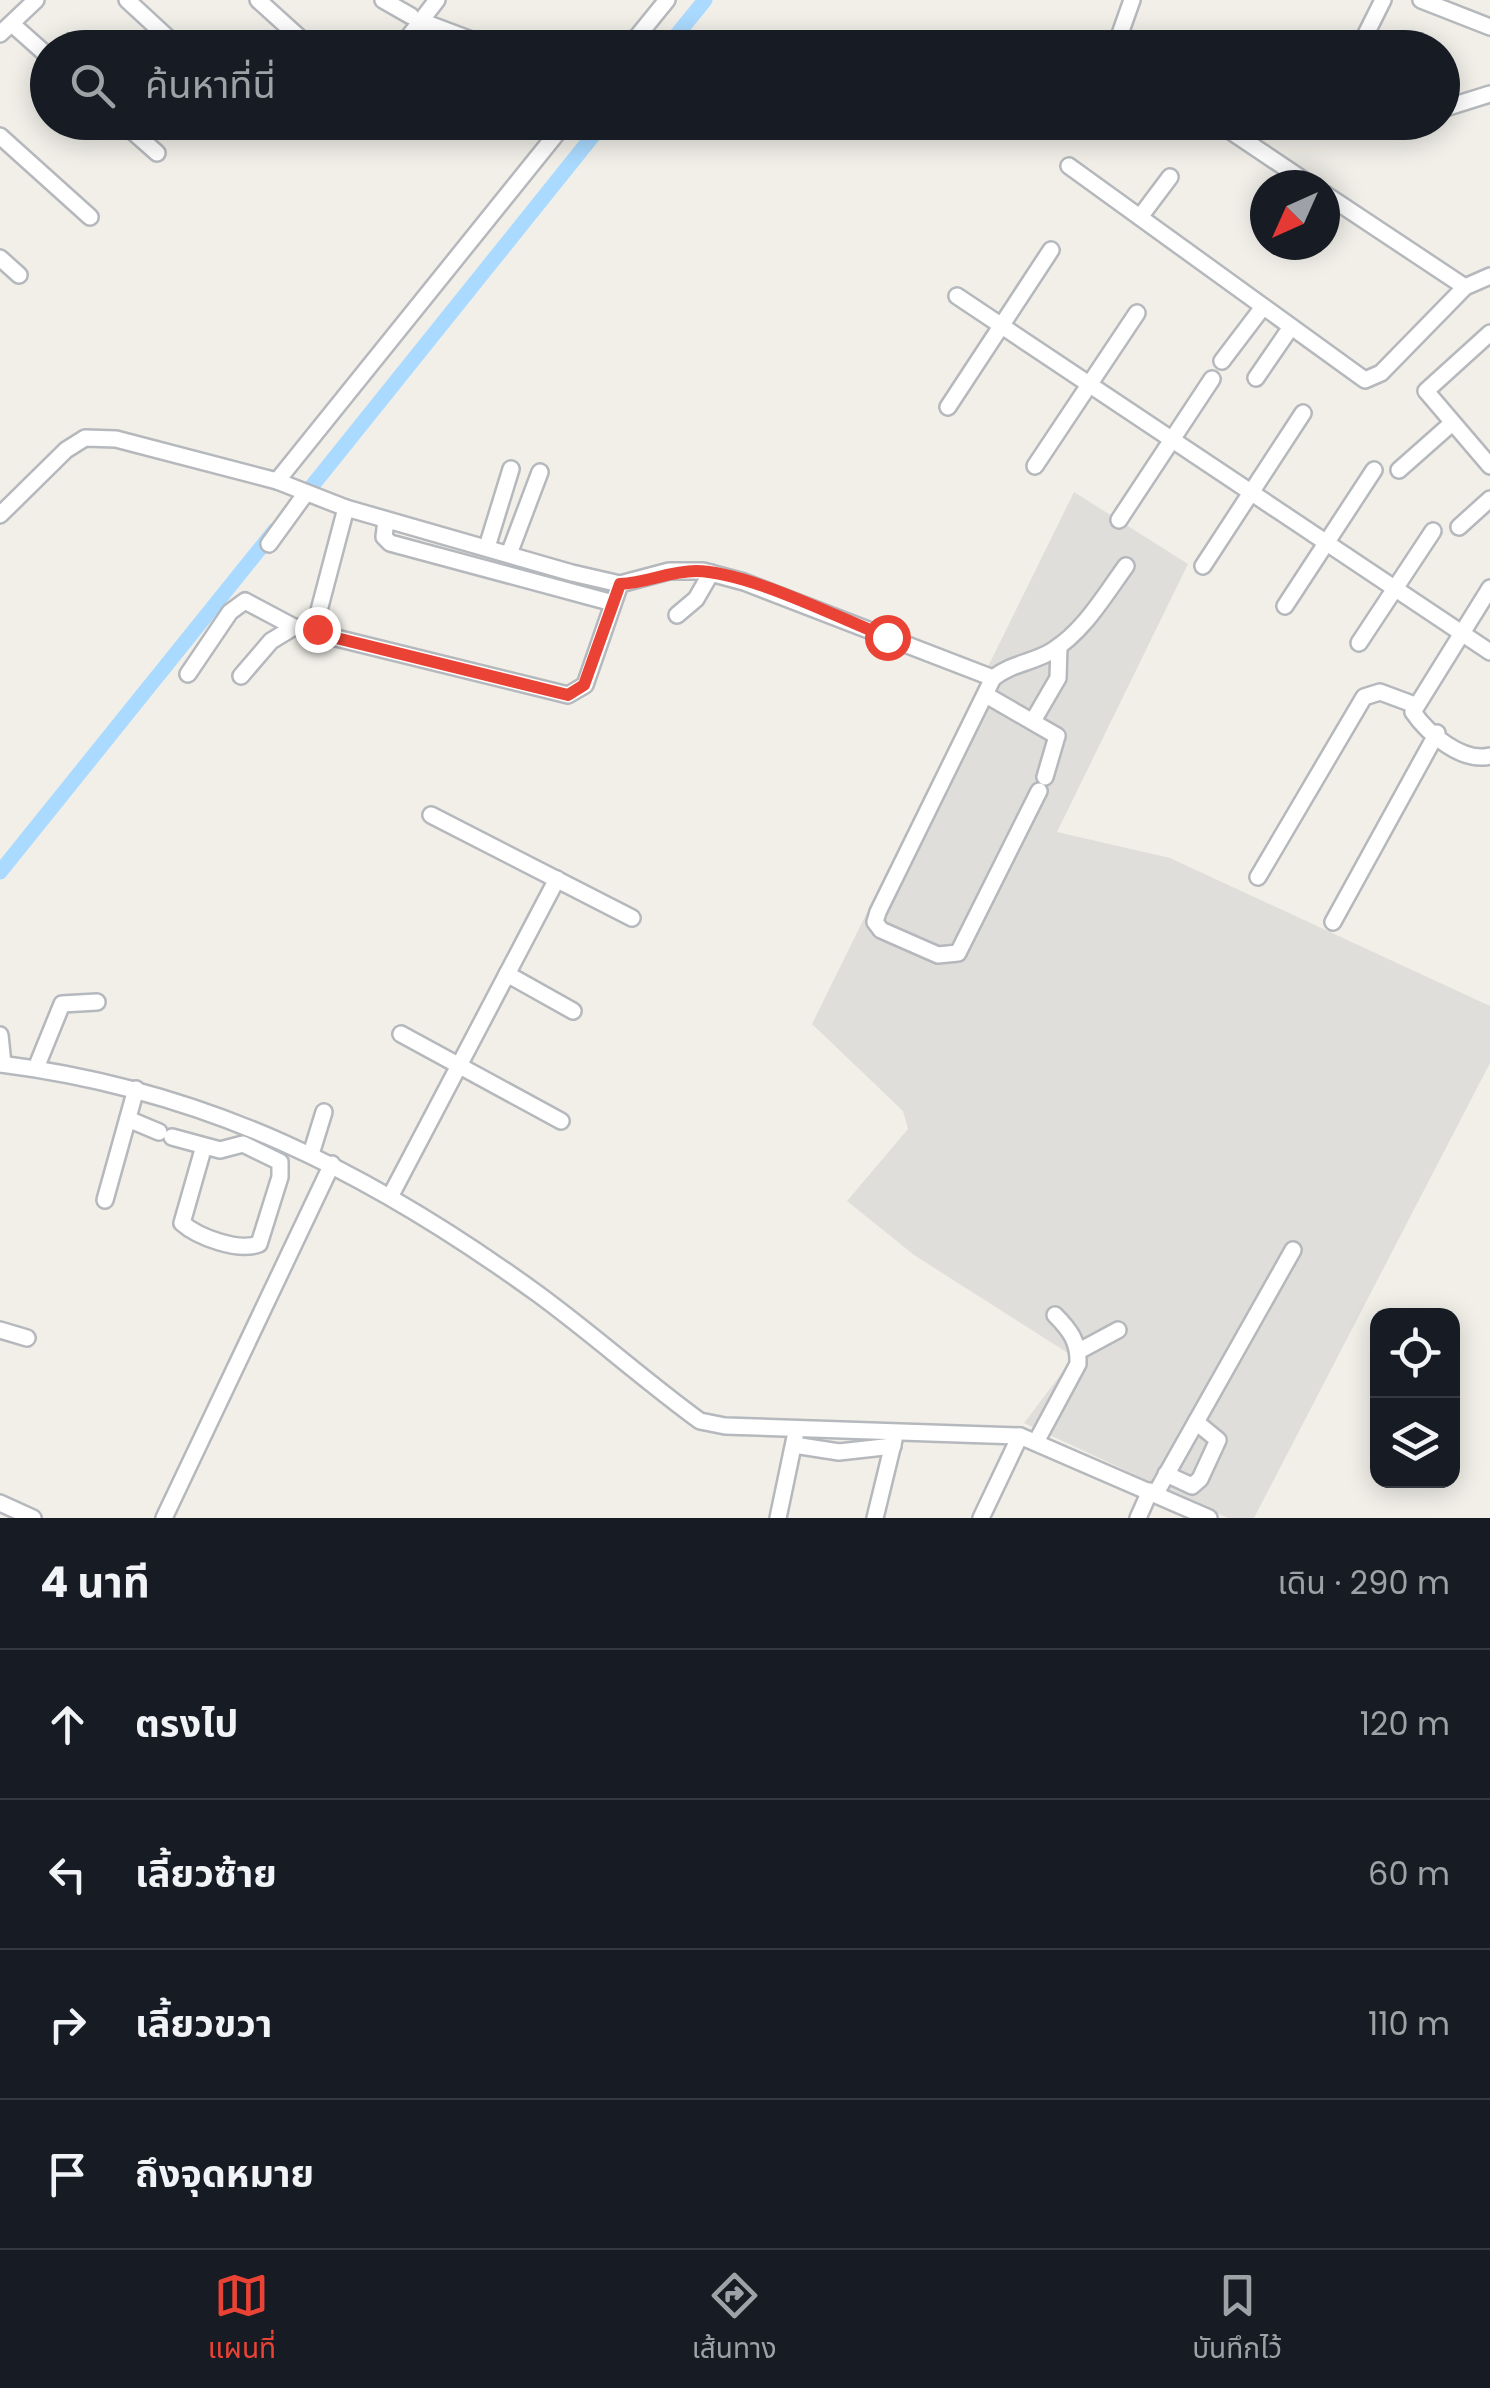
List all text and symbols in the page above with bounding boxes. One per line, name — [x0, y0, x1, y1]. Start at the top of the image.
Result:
search box — [30, 30, 1460, 140]
icon: search — [65, 58, 120, 113]
text: ค้นหาที่นี่ — [145, 58, 276, 111]
north arrow — [1250, 170, 1340, 260]
route end — [295, 607, 341, 653]
route start — [865, 615, 911, 661]
map controls — [1370, 1308, 1460, 1488]
button: locate — [1370, 1308, 1460, 1398]
button: layers — [1370, 1398, 1460, 1488]
text: 4 นาที — [40, 1553, 150, 1612]
text: เดิน · 290 m — [1278, 1560, 1450, 1605]
icon: ahead — [40, 1697, 95, 1752]
text: ตรงไป — [135, 1697, 238, 1750]
text: 120 m — [1360, 1701, 1450, 1746]
icon: left — [40, 1847, 95, 1902]
text: เลี้ยวซ้าย — [135, 1847, 277, 1900]
text: 60 m — [1368, 1851, 1450, 1896]
icon: right — [40, 1997, 95, 2052]
text: เลี้ยวขวา — [135, 1997, 272, 2050]
text: 110 m — [1368, 2001, 1450, 2046]
icon: arrive — [40, 2147, 95, 2202]
text: ถึงจุดหมาย — [135, 2147, 314, 2200]
tab: แผนที่ — [208, 2268, 276, 2371]
tab: เส้นทาง — [692, 2268, 776, 2371]
tab: บันทึกไว้ — [1192, 2268, 1282, 2371]

